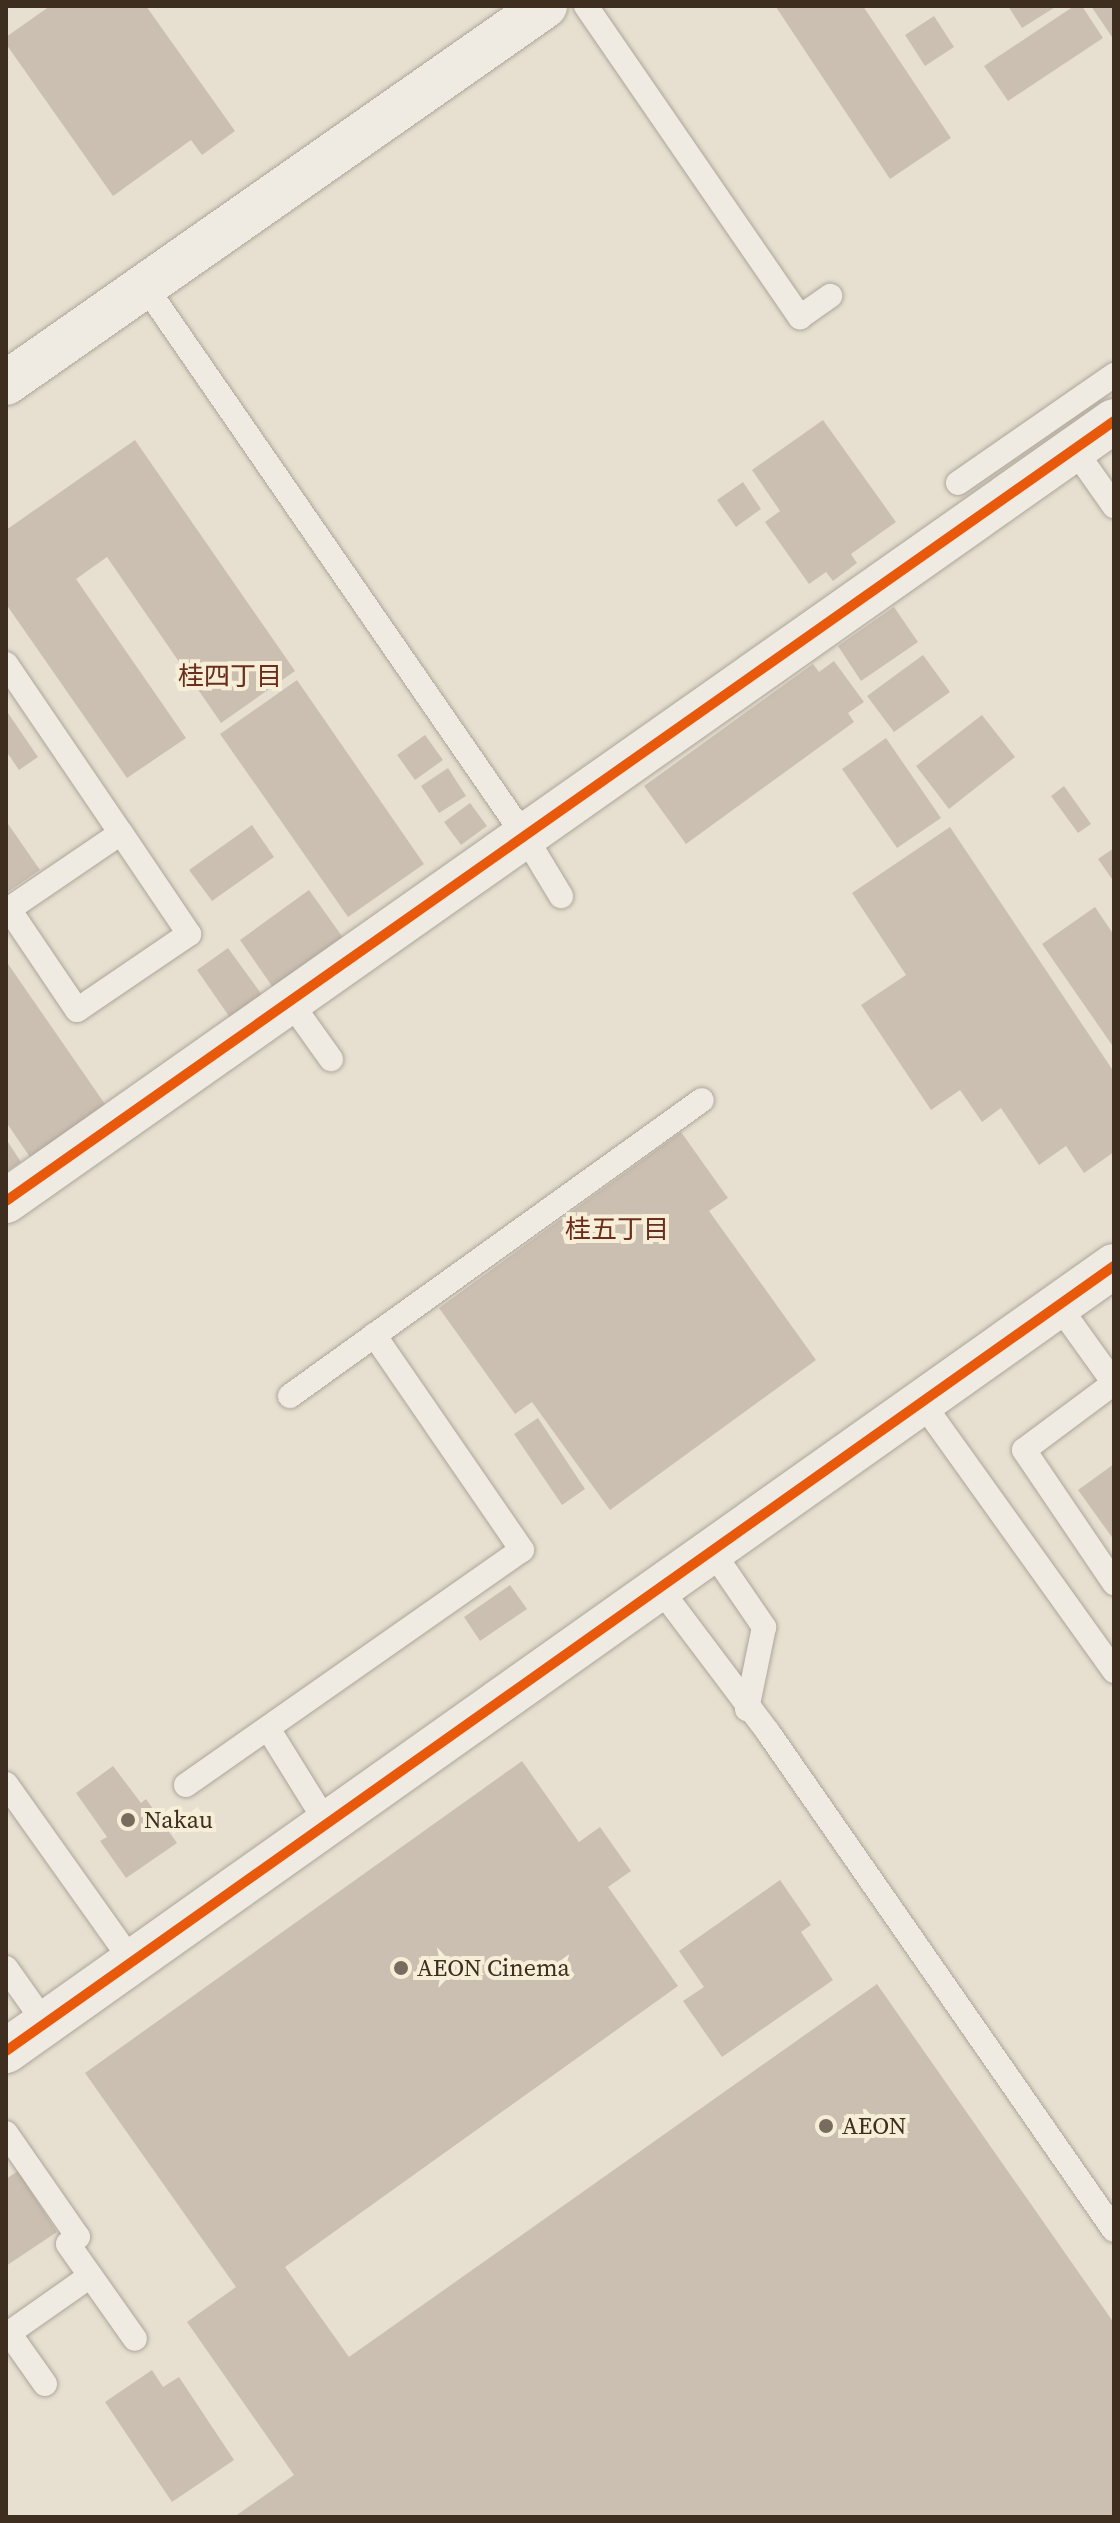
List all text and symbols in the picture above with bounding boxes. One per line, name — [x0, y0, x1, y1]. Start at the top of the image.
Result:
district label: 桂四丁目 — [178, 661, 282, 693]
district label: 桂五丁目 — [565, 1214, 669, 1246]
place label: Nakau — [144, 1806, 213, 1834]
marker: Nakau — [119, 1811, 137, 1829]
place label: AEON Cinema — [417, 1954, 570, 1982]
marker: AEON Cinema — [392, 1959, 410, 1977]
place label: AEON — [842, 2112, 906, 2140]
marker: AEON — [817, 2117, 835, 2135]

